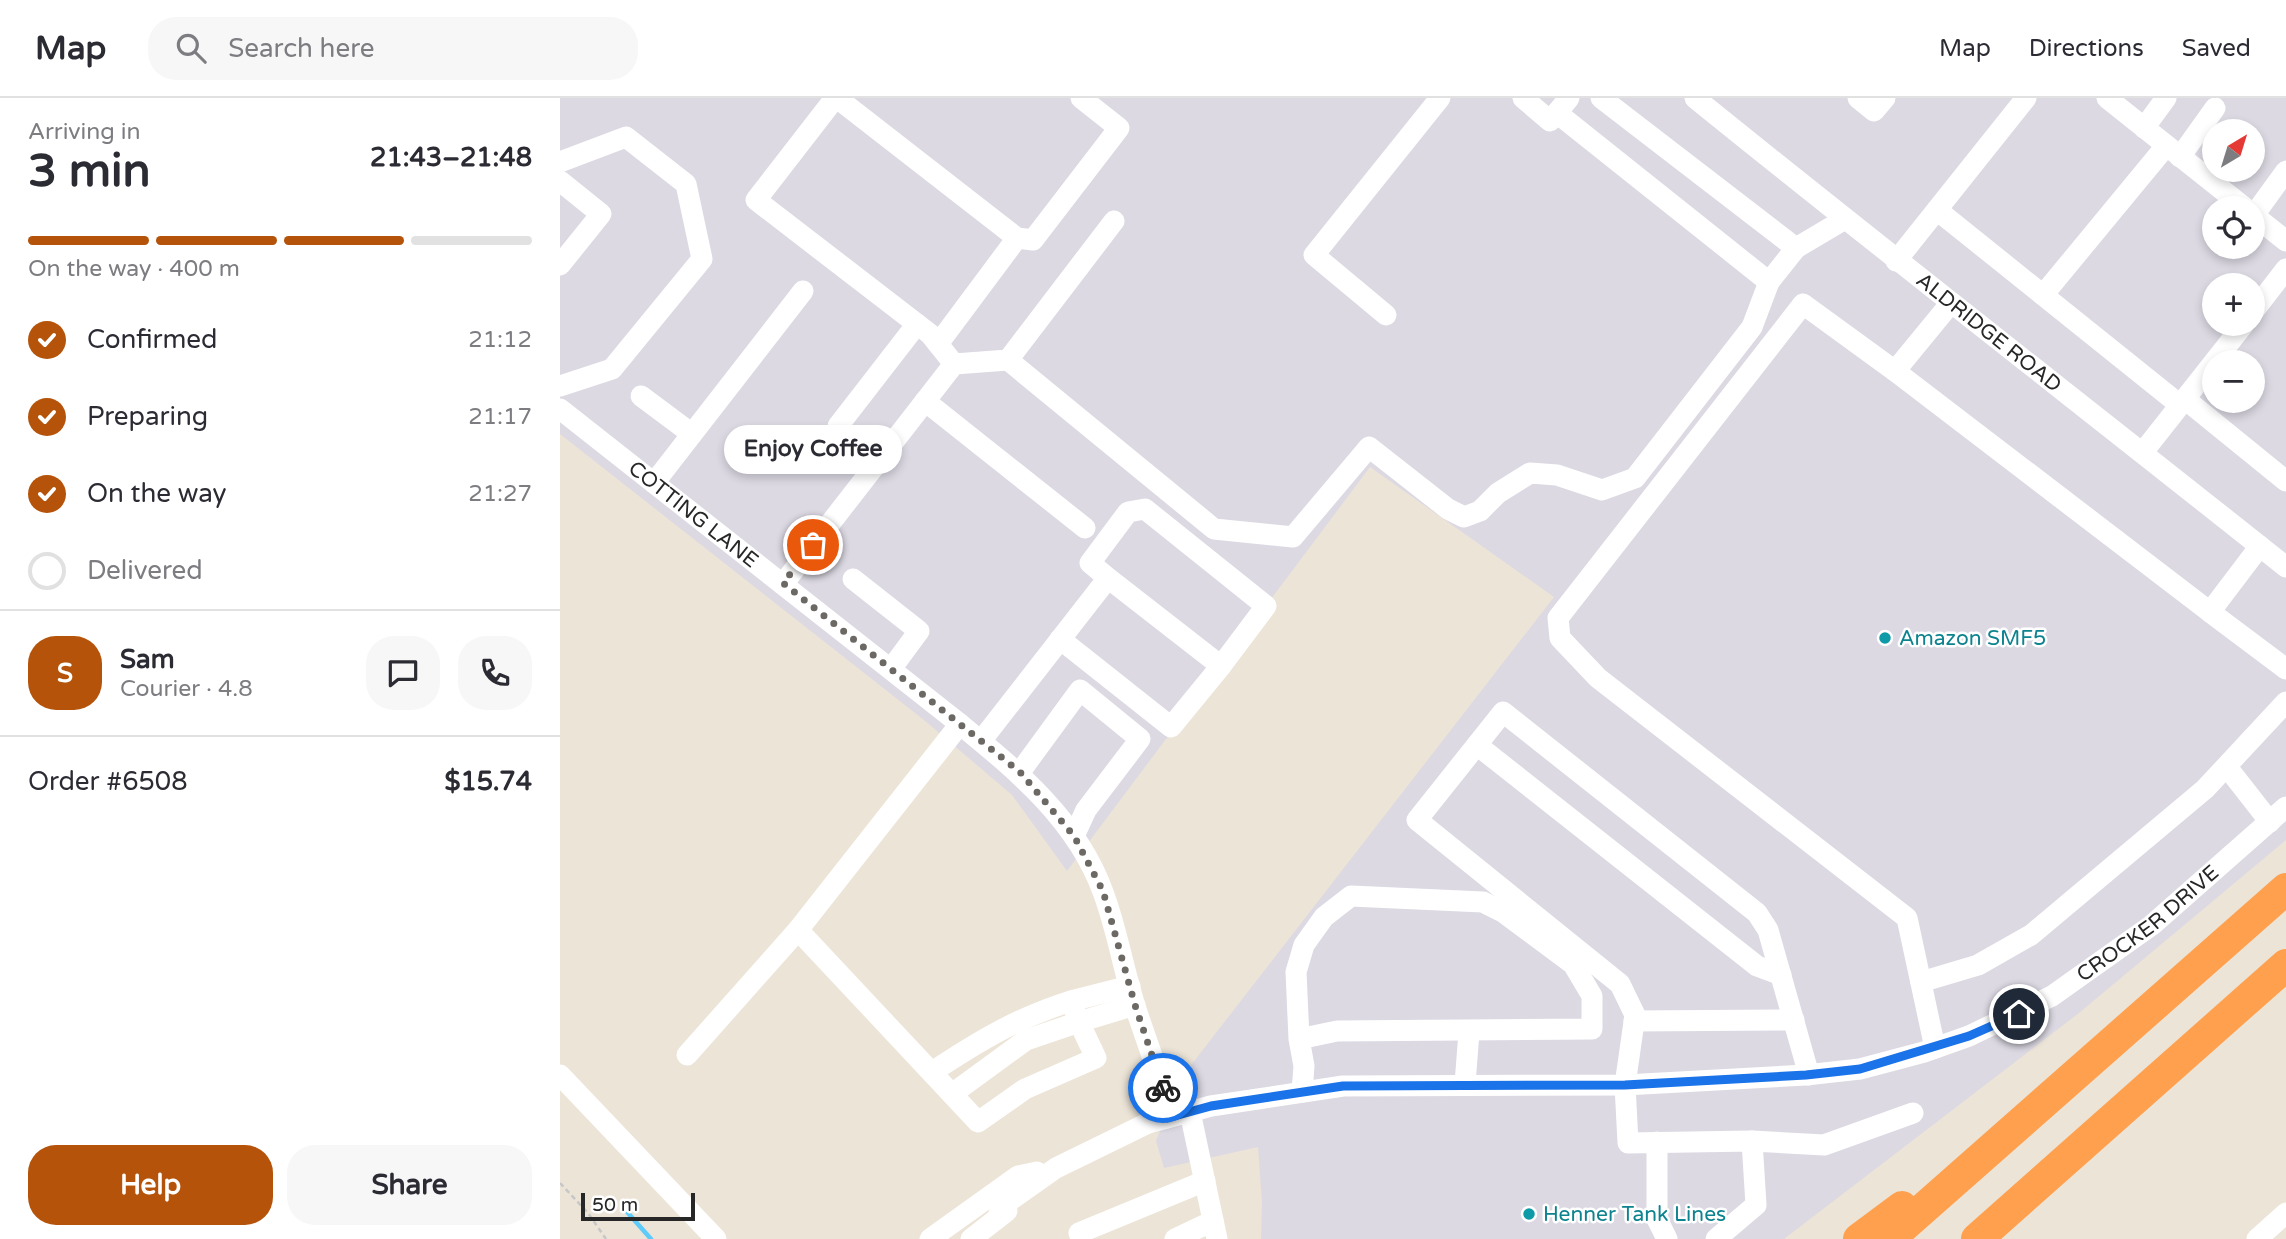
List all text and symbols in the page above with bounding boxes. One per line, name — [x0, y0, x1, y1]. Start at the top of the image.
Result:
search box — [148, 17, 638, 80]
text: Map — [35, 29, 106, 68]
icon: search — [172, 29, 210, 67]
text: Search here — [228, 33, 374, 64]
text: Map — [1939, 34, 1991, 63]
text: Directions — [2029, 34, 2144, 63]
text: Saved — [2182, 34, 2251, 63]
text: Arriving in — [28, 118, 141, 146]
north arrow — [2202, 119, 2264, 182]
map controls — [2202, 119, 2265, 413]
text: 21:43–21:48 — [370, 142, 532, 173]
text: 3 min — [28, 144, 151, 199]
button: locate — [2202, 196, 2265, 259]
text: On the way · 400 m — [28, 255, 240, 283]
street label: ALDRIDGE ROAD — [1911, 268, 2066, 398]
button: + — [2202, 273, 2265, 336]
icon: check — [28, 321, 66, 359]
text: Confirmed — [87, 324, 217, 355]
text: 21:12 — [468, 326, 532, 354]
button: − — [2202, 350, 2265, 413]
icon: check — [28, 398, 66, 436]
text: Preparing — [87, 401, 208, 432]
text: 21:17 — [468, 403, 532, 431]
callout: Enjoy Coffee — [724, 426, 902, 475]
text: Enjoy Coffee — [743, 435, 883, 463]
street label: COTTING LANE — [623, 456, 763, 573]
icon: check — [28, 475, 66, 513]
text: On the way — [87, 478, 227, 509]
text: 21:27 — [468, 480, 532, 508]
pin — [783, 515, 843, 575]
icon: bag — [794, 526, 832, 564]
text: Delivered — [87, 555, 203, 586]
place label: Amazon SMF5 — [1899, 626, 2046, 651]
marker: Amazon SMF5 — [1877, 630, 1893, 646]
button: chat — [366, 636, 440, 710]
button: phone — [458, 636, 532, 710]
text: Sam — [120, 644, 175, 675]
text: S — [57, 658, 73, 689]
text: Courier · 4.8 — [120, 675, 253, 703]
text: Order #6508 — [28, 766, 188, 797]
text: $15.74 — [444, 766, 532, 797]
street label: CROCKER DRIVE — [2072, 860, 2224, 987]
pin — [1989, 984, 2049, 1044]
icon: home — [2000, 995, 2038, 1033]
courier — [1128, 1053, 1198, 1123]
icon: bike — [1144, 1069, 1182, 1107]
button: Help — [28, 1145, 273, 1225]
button: Share — [287, 1145, 532, 1225]
scale bar — [581, 1190, 695, 1222]
text: 50 m — [592, 1194, 638, 1216]
place label: Henner Tank Lines — [1543, 1202, 1726, 1227]
marker: Henner Tank Lines — [1521, 1206, 1537, 1222]

